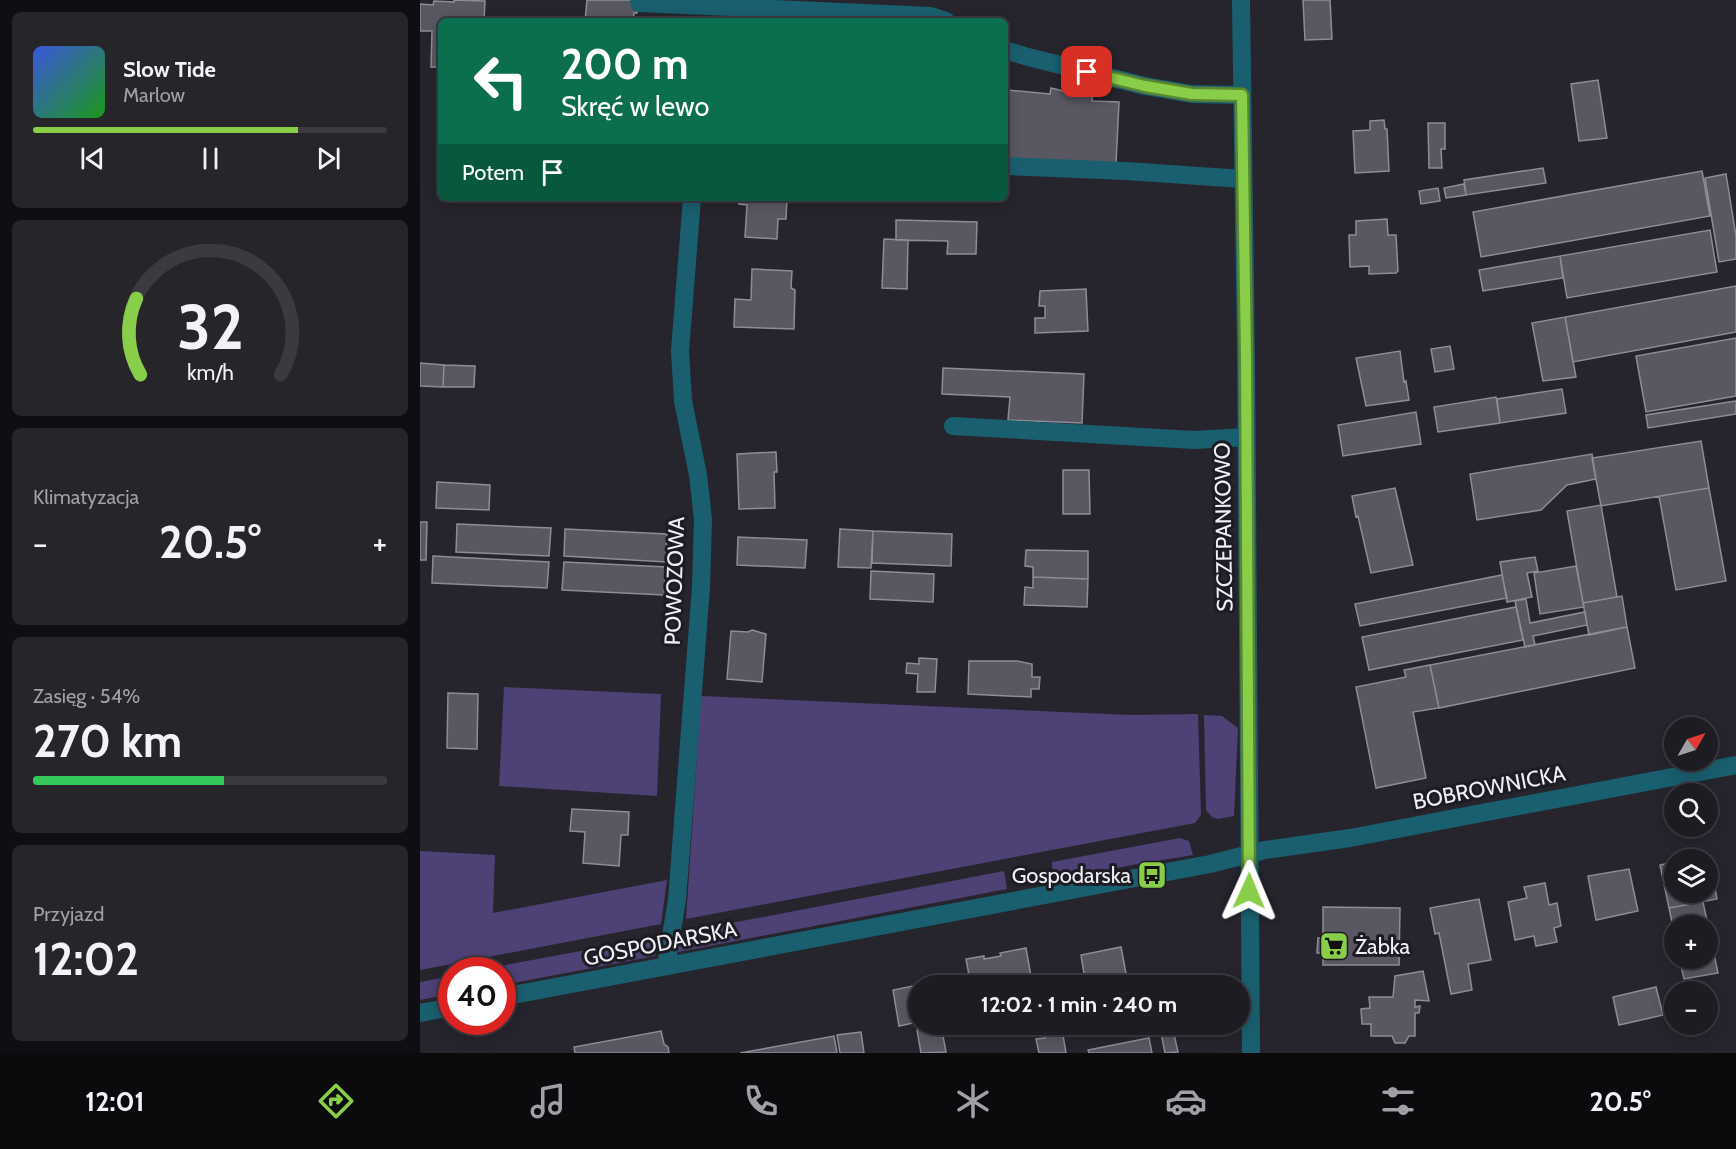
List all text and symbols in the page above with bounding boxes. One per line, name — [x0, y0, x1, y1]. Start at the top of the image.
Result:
text: 200 m — [561, 38, 688, 90]
icon: left — [462, 42, 540, 120]
pin — [1061, 46, 1112, 97]
icon: arrive — [1070, 55, 1103, 88]
text: Slow Tide — [123, 56, 216, 83]
text: Marlow — [123, 83, 185, 107]
text: Skręć w lewo — [561, 90, 709, 123]
icon: previous — [76, 142, 109, 175]
icon: pause — [194, 142, 227, 175]
icon: next — [312, 142, 345, 175]
icon: arrive — [536, 156, 569, 189]
text: Potem — [462, 159, 524, 186]
text: 32 — [177, 289, 243, 365]
text: km/h — [187, 360, 233, 386]
street label: SZCZEPANKOWO — [1209, 442, 1238, 612]
text: Klimatyzacja — [33, 485, 139, 509]
text: 20.5° — [159, 515, 261, 569]
street label: POWOZOWA — [659, 516, 690, 646]
text: − — [33, 523, 48, 563]
text: + — [372, 523, 387, 563]
text: Zasięg · 54% — [33, 684, 140, 708]
text: 270 km — [33, 714, 182, 768]
north arrow — [1664, 717, 1718, 771]
map controls — [1664, 717, 1718, 1035]
street label: BOBROWNICKA — [1411, 759, 1568, 816]
button: search — [1664, 783, 1718, 837]
button: layers — [1664, 849, 1718, 903]
bus stop icon: Gospodarska — [1136, 859, 1168, 891]
position arrow — [1217, 859, 1281, 923]
place label: Gospodarska — [1012, 862, 1131, 889]
text: Przyjazd — [33, 902, 104, 926]
street label: GOSPODARSKA — [581, 915, 739, 972]
button: + — [1664, 915, 1718, 969]
supermarket icon: Żabka — [1318, 930, 1350, 962]
text: 12:02 — [33, 932, 139, 986]
place label: Żabka — [1355, 933, 1411, 960]
speed limit sign: 40 — [438, 957, 516, 1035]
button: − — [1664, 981, 1718, 1035]
text: 12:02 · 1 min · 240 m — [981, 991, 1177, 1018]
icon: directions — [315, 1080, 357, 1122]
icon: music — [527, 1080, 569, 1122]
icon: phone — [740, 1080, 782, 1122]
icon: climate — [952, 1080, 994, 1122]
icon: car — [1165, 1080, 1207, 1122]
icon: filters — [1377, 1080, 1419, 1122]
text: 12:01 — [85, 1085, 144, 1118]
text: 20.5° — [1589, 1085, 1651, 1118]

